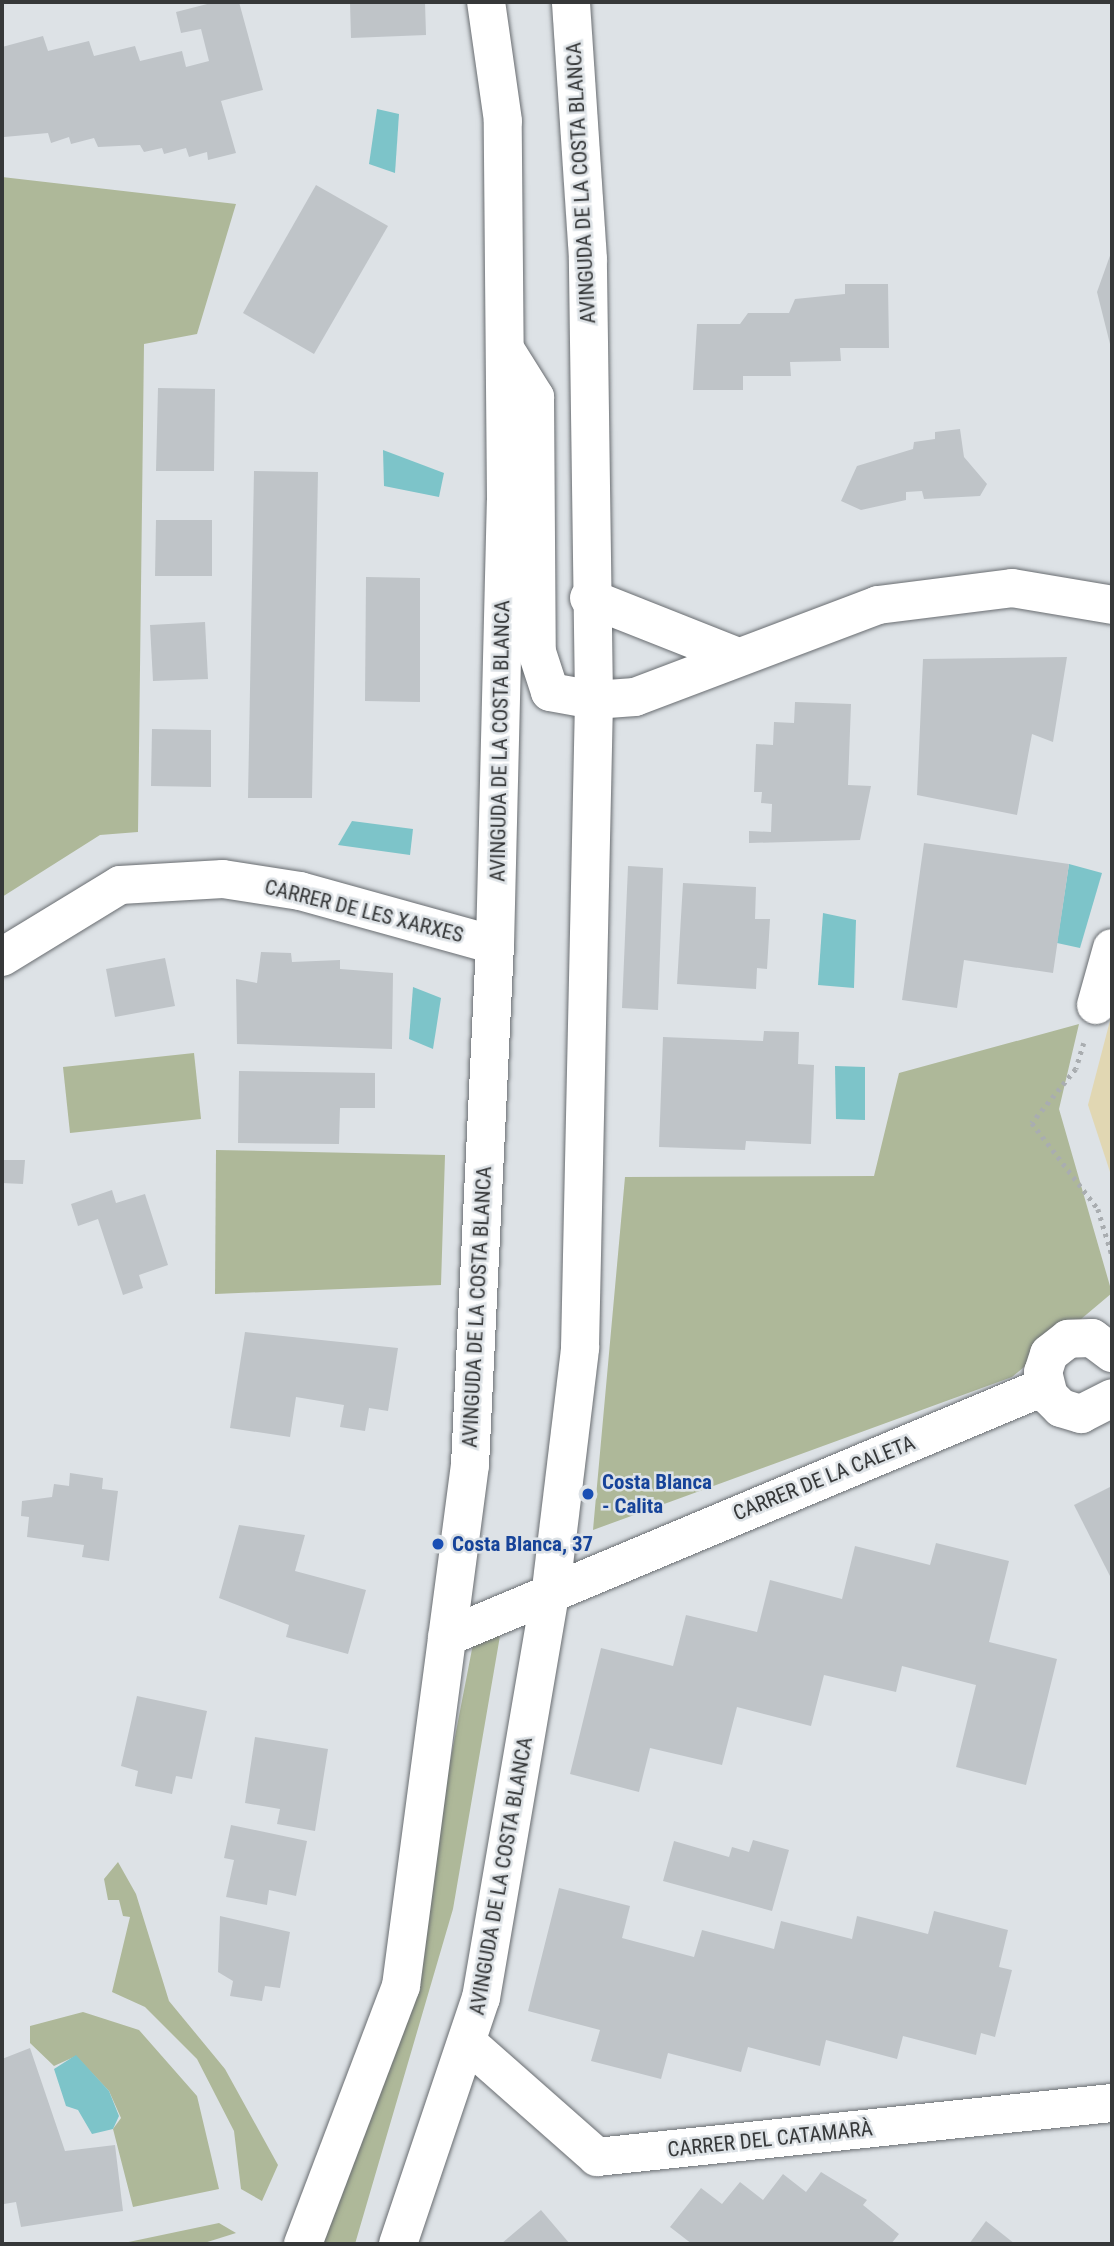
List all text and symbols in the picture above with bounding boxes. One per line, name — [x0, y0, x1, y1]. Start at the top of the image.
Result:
street label: AVINGUDA DE LA COSTA BLANCA — [561, 42, 601, 324]
street label: AVINGUDA DE LA COSTA BLANCA — [485, 600, 515, 882]
street label: CARRER DE LES XARXES — [262, 874, 466, 948]
street label: AVINGUDA DE LA COSTA BLANCA — [457, 1166, 497, 1448]
street label: CARRER DE LA CALETA — [729, 1430, 919, 1526]
place label: Costa Blanca - Calita — [602, 1469, 712, 1519]
marker: Costa Blanca - Calita — [580, 1486, 596, 1502]
place label: Costa Blanca, 37 — [452, 1531, 593, 1557]
marker: Costa Blanca, 37 — [430, 1536, 446, 1552]
street label: AVINGUDA DE LA COSTA BLANCA — [464, 1735, 538, 2017]
street label: CARRER DEL CATAMARÀ — [666, 2116, 874, 2162]

